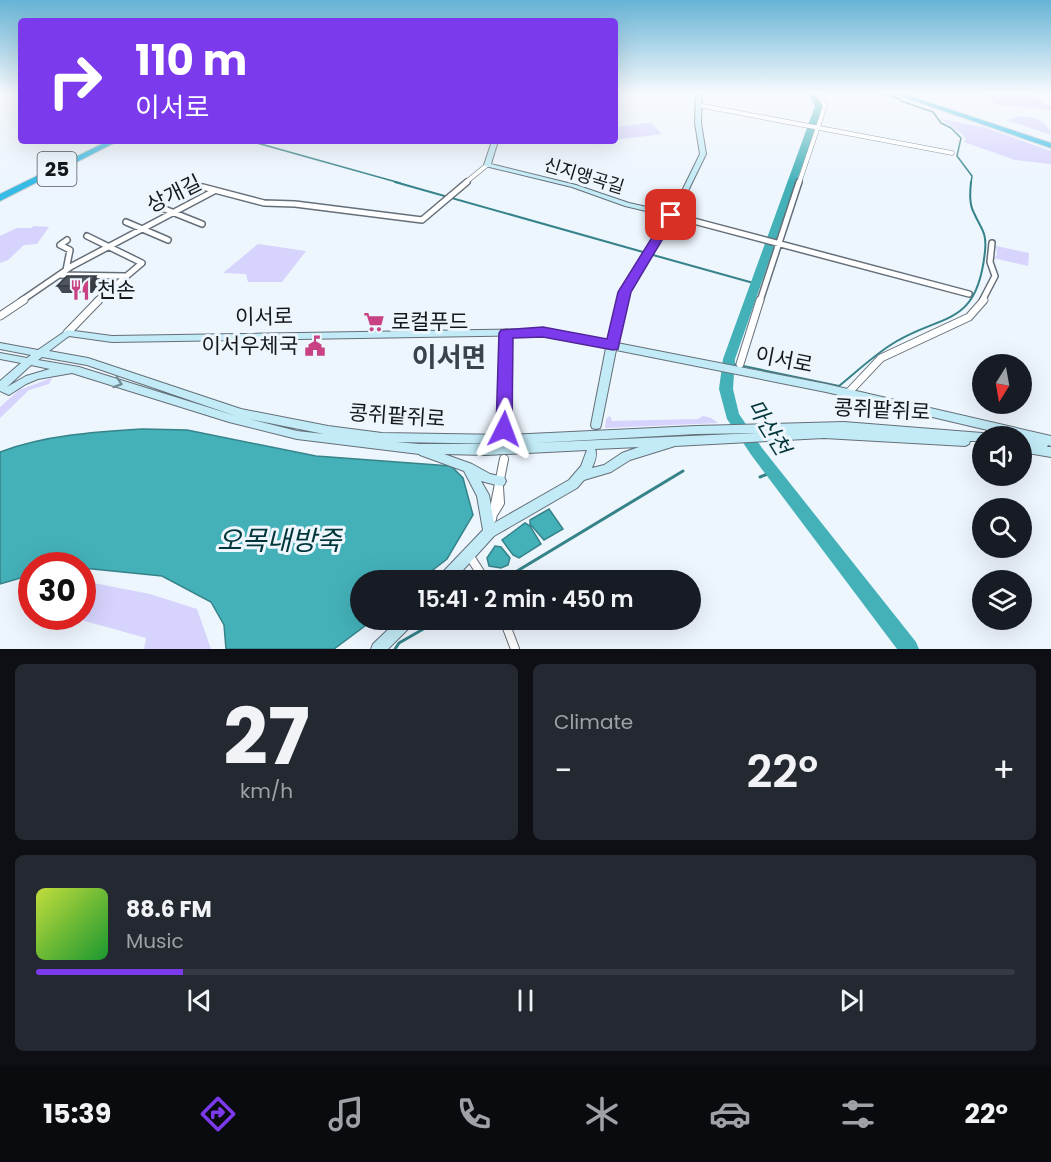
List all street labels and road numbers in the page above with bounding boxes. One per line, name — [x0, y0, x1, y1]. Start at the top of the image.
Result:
street label: 신지앵곡길 — [541, 151, 627, 200]
road number: 25 — [38, 152, 76, 186]
street label: 상개길 — [141, 168, 206, 219]
street label: 이서로 — [235, 301, 293, 332]
street label: 이서로 — [753, 340, 815, 379]
street label: 콩쥐팥쥐로 — [833, 392, 931, 427]
street label: 콩쥐팥쥐로 — [348, 398, 446, 433]

